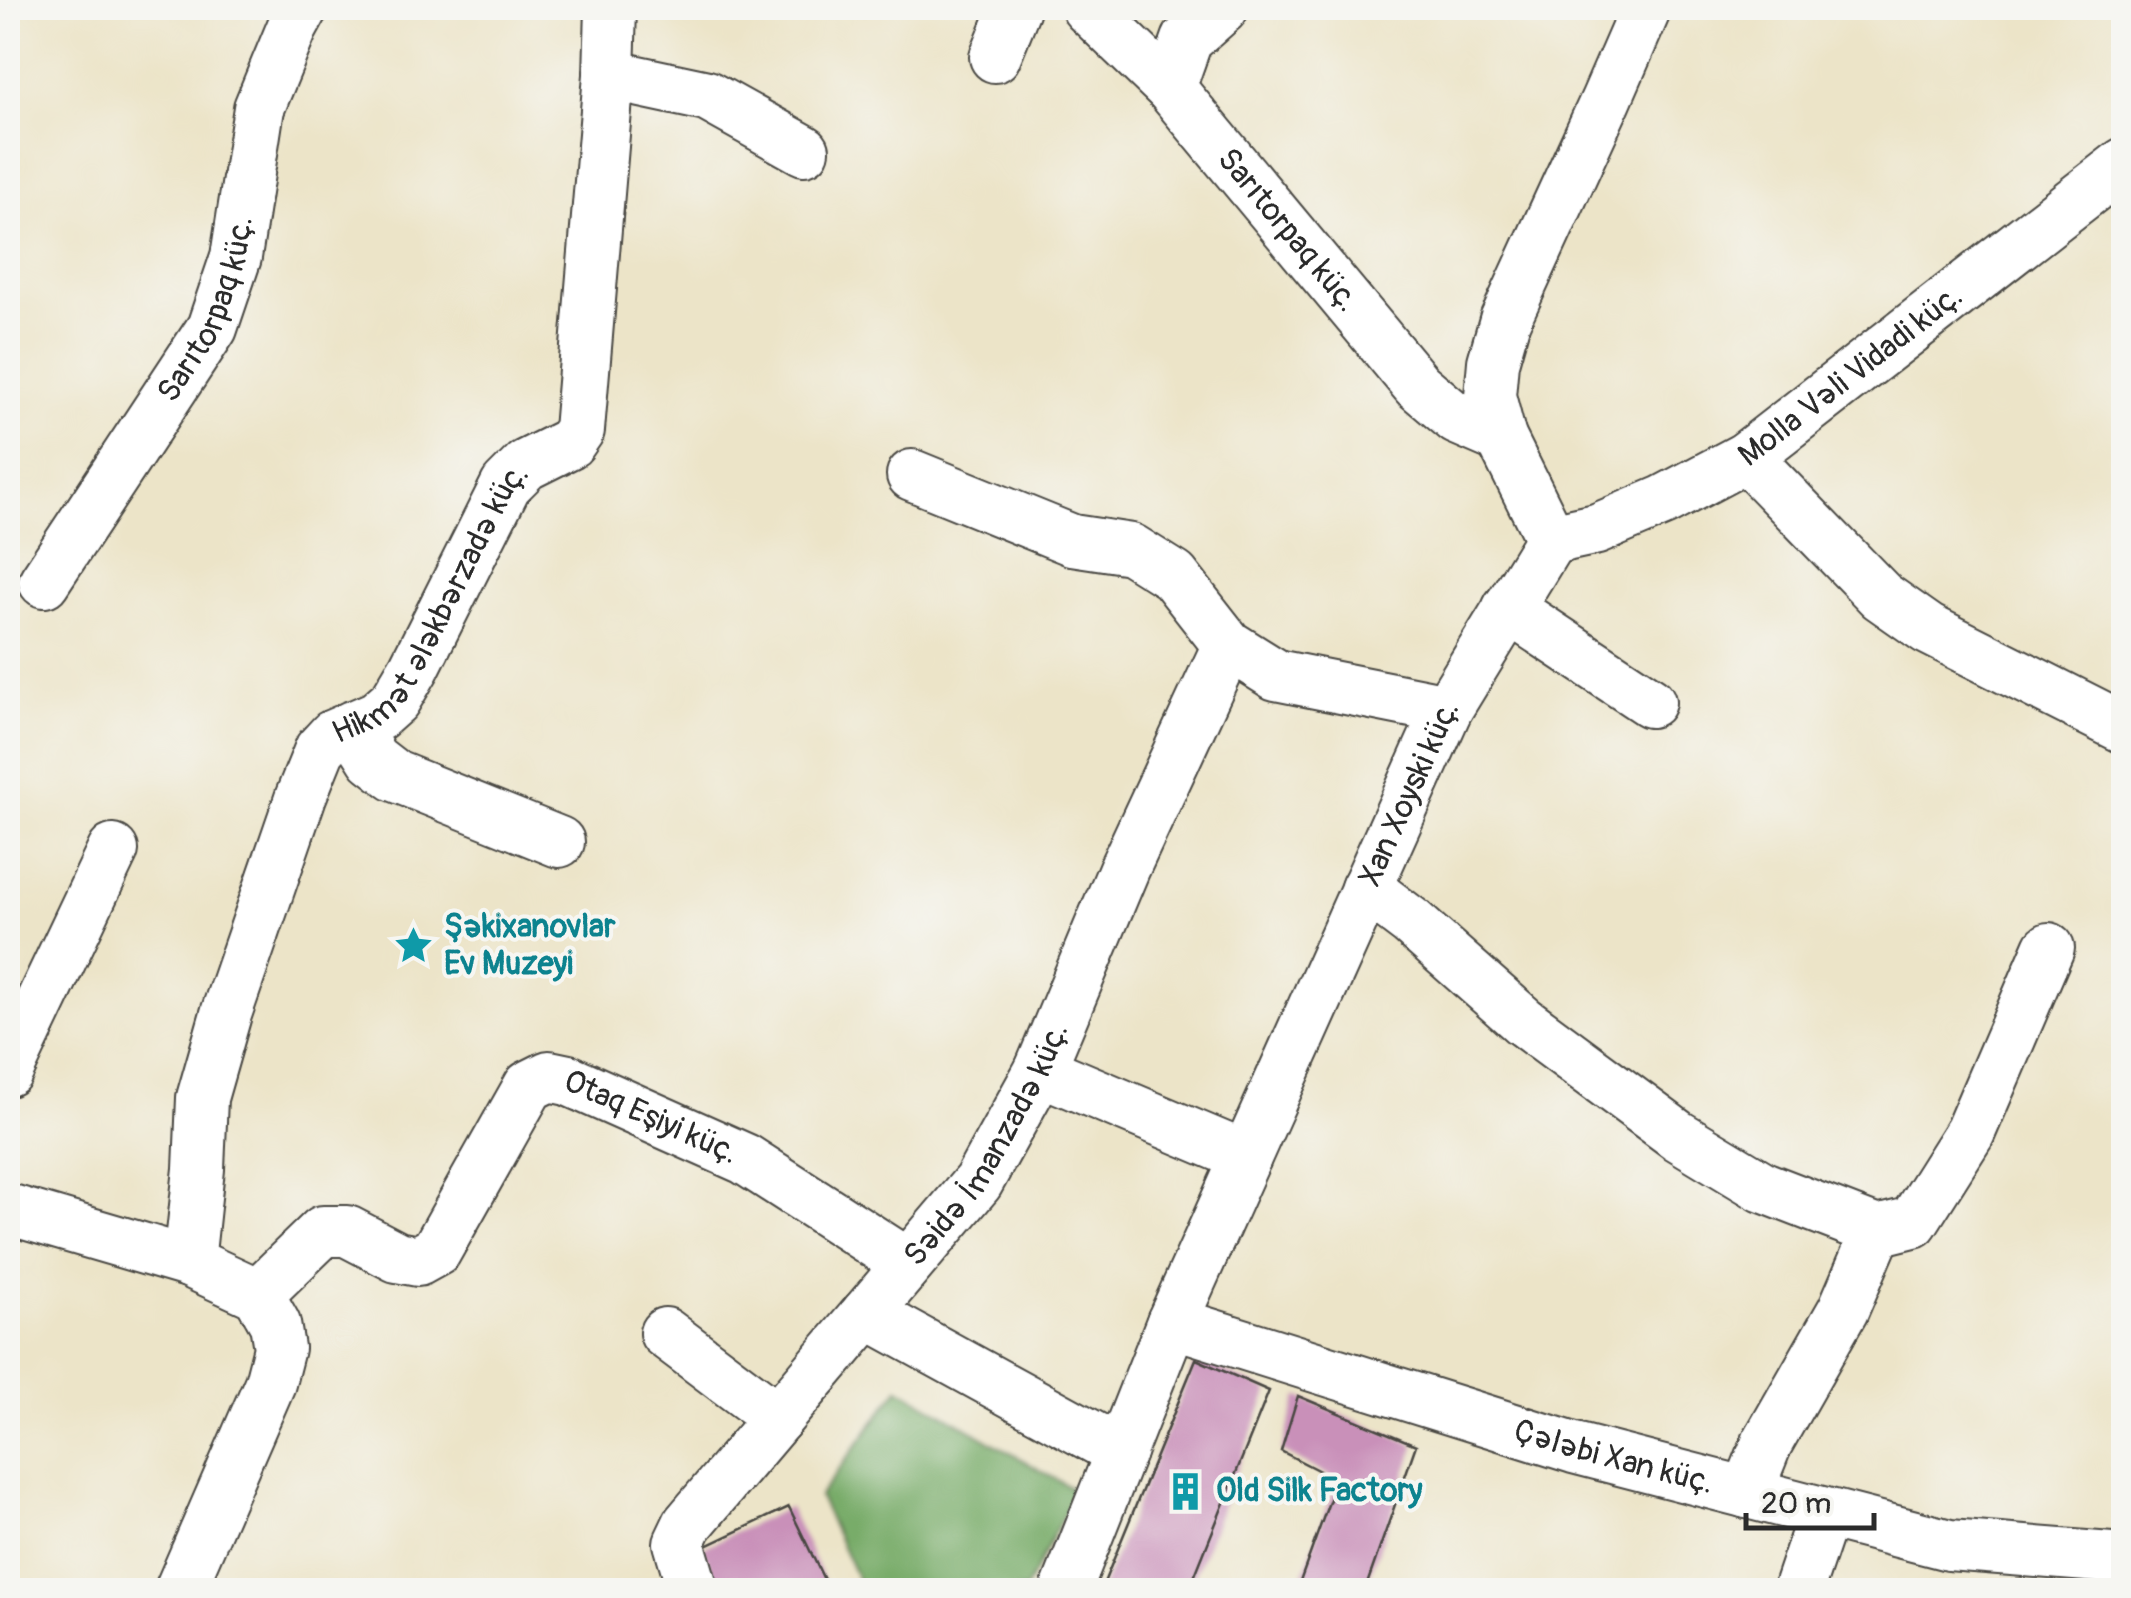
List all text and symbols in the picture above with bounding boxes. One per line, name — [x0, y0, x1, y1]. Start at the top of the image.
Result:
street label: Sarıtorpaq küç. — [1209, 140, 1368, 320]
street label: Sarıtorpaq küç. — [149, 214, 262, 410]
street label: Molla Vəli Vidadi küç. — [1730, 276, 1971, 475]
street label: Hikmət Ələkbərzadə küç. — [326, 454, 537, 753]
street label: Xan Xoyski küç. — [1350, 692, 1468, 892]
place label: Şəkixanovlar Ev Muzeyi — [444, 907, 616, 984]
place icon: Şəkixanovlar Ev Muzeyi — [393, 924, 435, 966]
street label: Səidə İmanzadə küç. — [895, 1017, 1078, 1275]
street label: Otaq Eşiyi küç. — [558, 1061, 744, 1173]
street label: Çələbi Xan küç. — [1509, 1410, 1718, 1503]
scale bar — [1746, 1468, 1874, 1530]
building icon: Old Silk Factory — [1165, 1470, 1207, 1512]
place label: Old Silk Factory — [1216, 1471, 1423, 1511]
text: 20 m — [1761, 1485, 1831, 1522]

